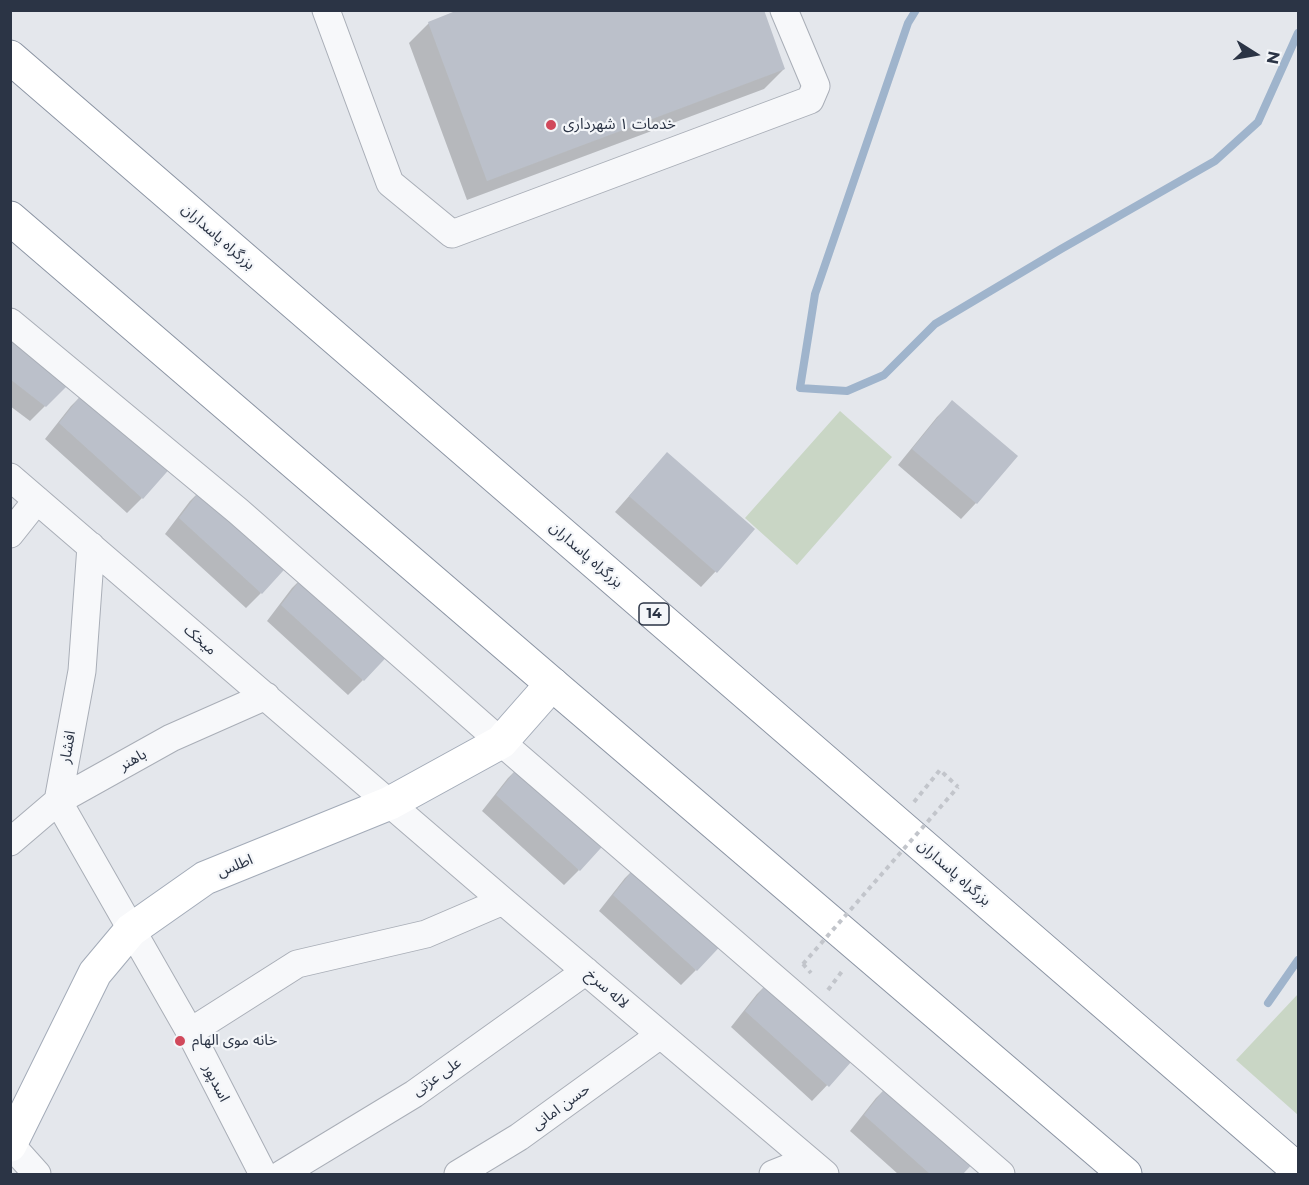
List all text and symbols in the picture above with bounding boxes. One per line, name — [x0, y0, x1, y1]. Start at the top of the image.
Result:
north arrow — [1225, 24, 1285, 84]
text: N — [1263, 49, 1284, 66]
place label: خدمات ۱ شهرداری — [563, 116, 676, 134]
marker: خدمات ۱ شهرداری — [544, 118, 558, 132]
street label: بزرگراه پاسداران — [178, 200, 258, 274]
street label: بزرگراه پاسداران — [546, 518, 626, 592]
road number: 14 — [639, 603, 669, 625]
street label: میخک — [180, 621, 220, 659]
street label: افشار — [56, 729, 80, 765]
street label: باهنر — [116, 745, 150, 775]
street label: بزرگراه پاسداران — [914, 836, 994, 910]
street label: اطلس — [214, 851, 256, 881]
street label: لاله سرخ — [582, 965, 632, 1013]
place label: خانه موی الهام — [192, 1032, 277, 1050]
marker: خانه موی الهام — [173, 1034, 187, 1048]
street label: علی عزتی — [409, 1054, 465, 1100]
street label: اسدپور — [199, 1061, 233, 1105]
street label: حسن امانی — [528, 1080, 594, 1134]

